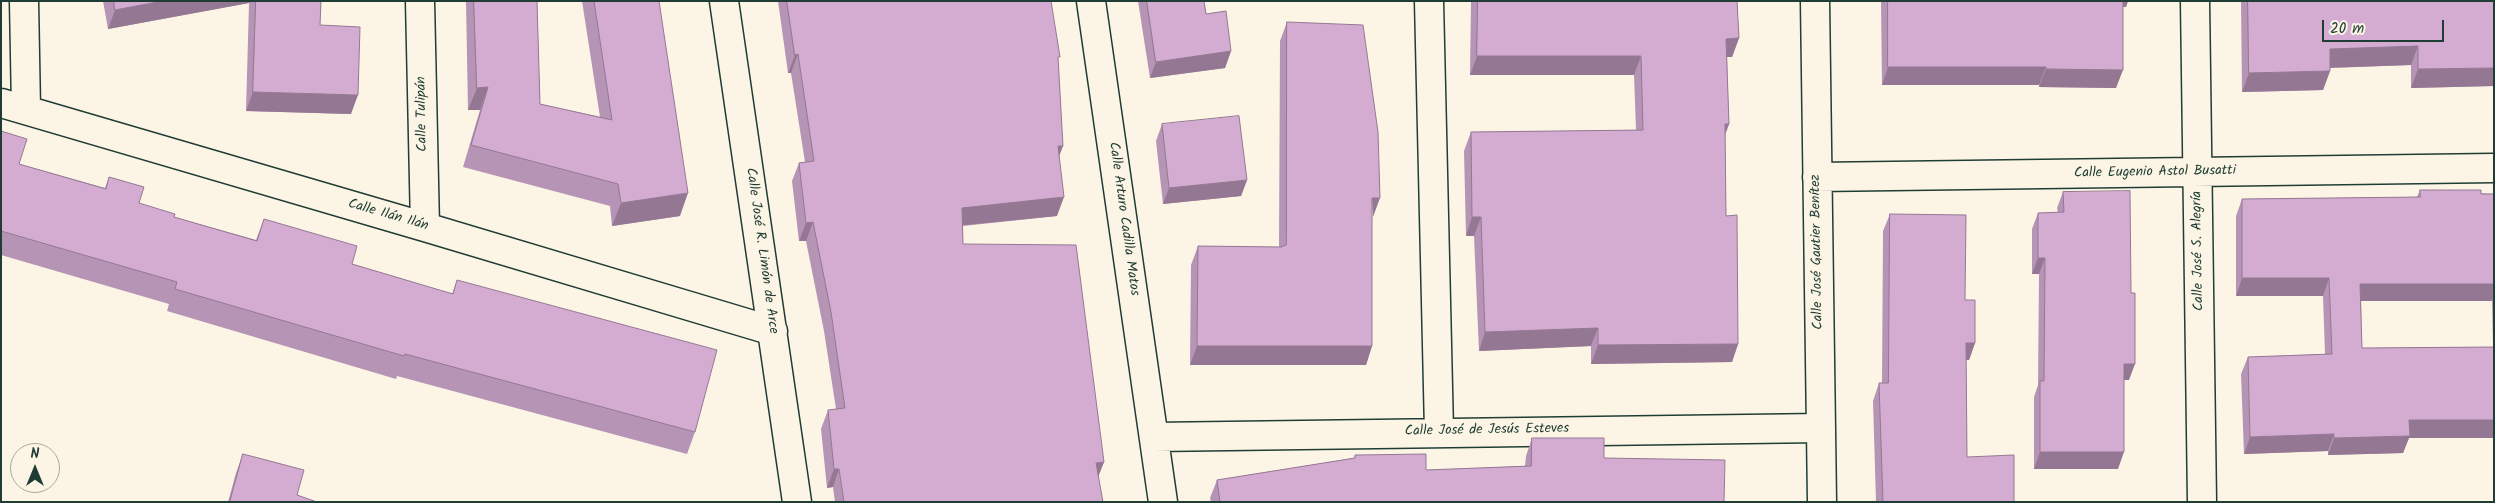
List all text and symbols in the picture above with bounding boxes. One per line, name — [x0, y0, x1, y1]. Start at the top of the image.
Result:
scale bar — [2325, 10, 2448, 42]
text: 20 m — [2330, 17, 2364, 41]
street label: Calle Tulipán — [414, 76, 432, 152]
street label: Calle Arturo Cadilla Matos — [1104, 141, 1142, 297]
street label: Calle Eugenio Astol Busatti — [2074, 163, 2236, 183]
street label: Calle José R. Limón de Arce — [741, 167, 781, 335]
street label: Calle José Gautier Benítez — [1808, 174, 1828, 330]
street label: Calle José S. Alegría — [2190, 191, 2208, 311]
street label: Calle Ilán Ilán — [346, 196, 430, 236]
street label: Calle José de Jesús Esteves — [1405, 421, 1569, 441]
north arrow — [10, 443, 60, 493]
text: N — [31, 443, 39, 465]

